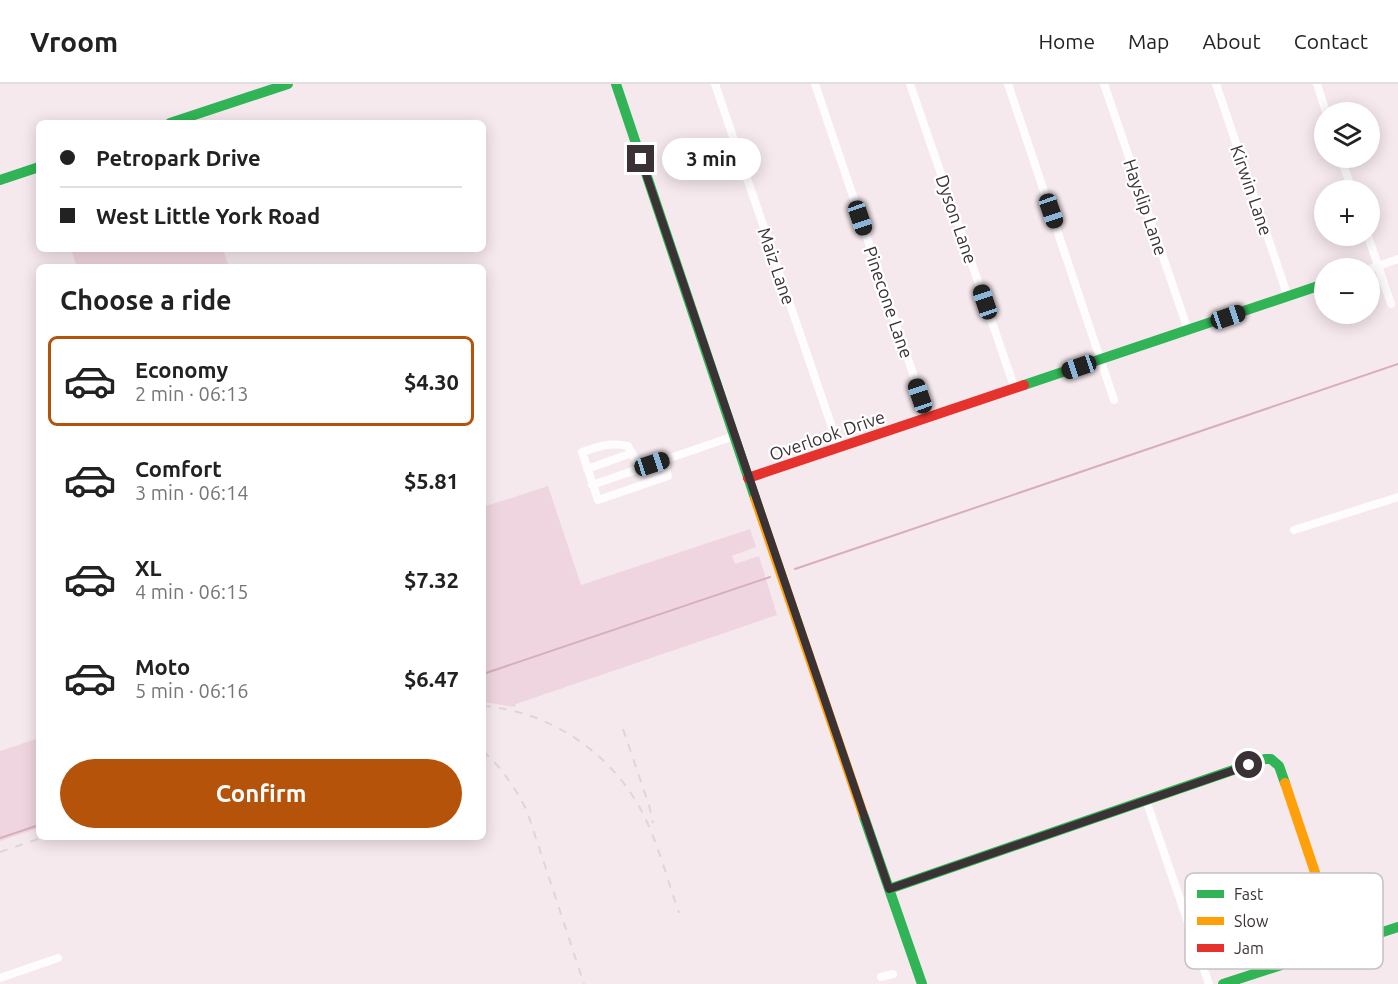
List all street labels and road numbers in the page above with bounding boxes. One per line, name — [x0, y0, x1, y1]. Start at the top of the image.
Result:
street label: Kirwin Lane — [1227, 142, 1277, 238]
street label: Hayslip Lane — [1120, 156, 1172, 258]
street label: Dyson Lane — [932, 172, 982, 266]
street label: Maiz Lane — [754, 225, 800, 307]
street label: Pinecone Lane — [860, 243, 918, 361]
street label: Overlook Drive — [767, 406, 887, 464]

